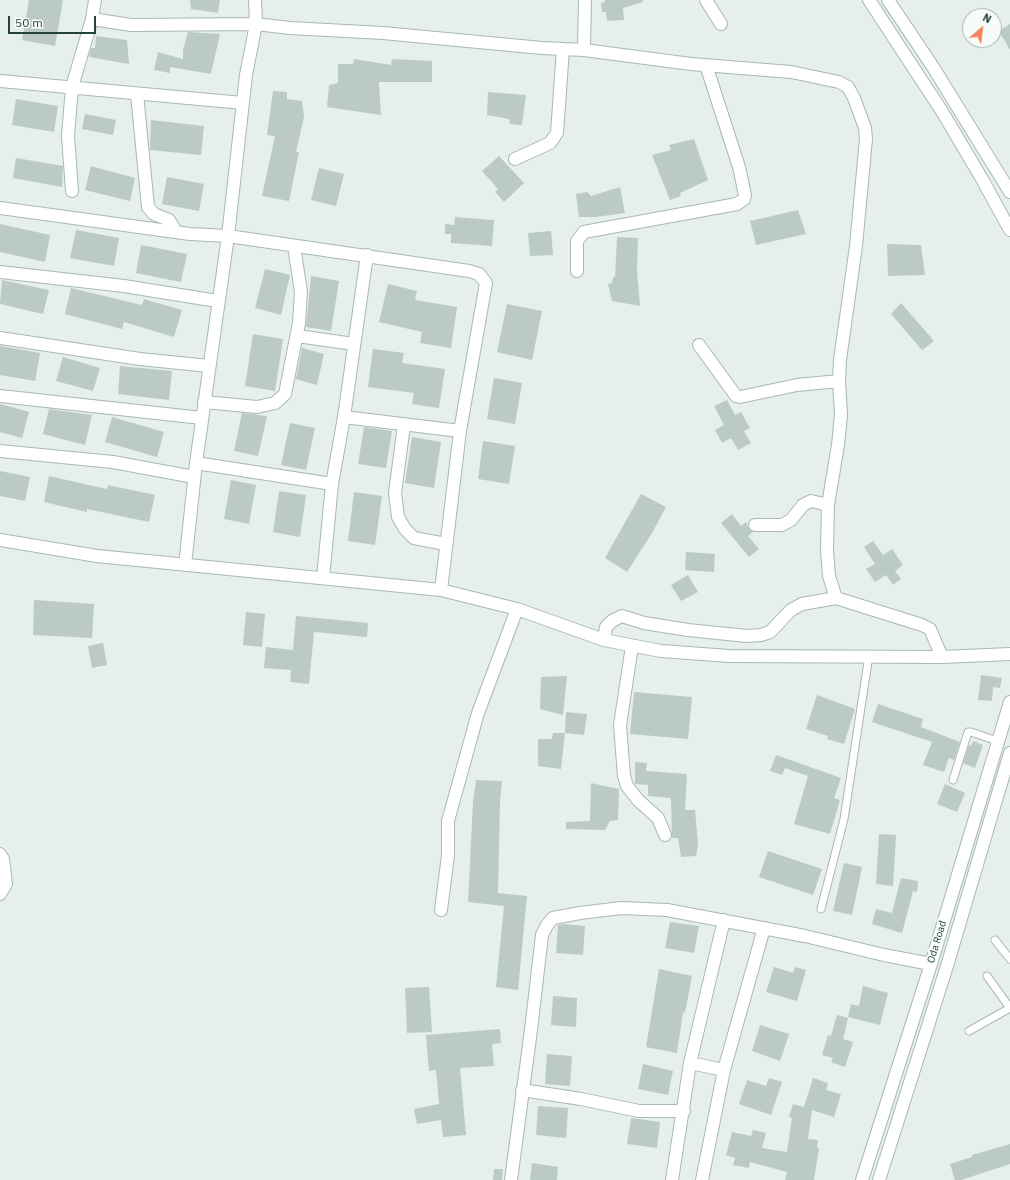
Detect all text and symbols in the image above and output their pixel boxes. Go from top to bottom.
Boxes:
scale bar [10,8,98,34]
north arrow [962,8,1002,48]
text: N [980,10,994,26]
text: 50 m [15,15,43,30]
street label: Oda Road [925,919,949,965]

